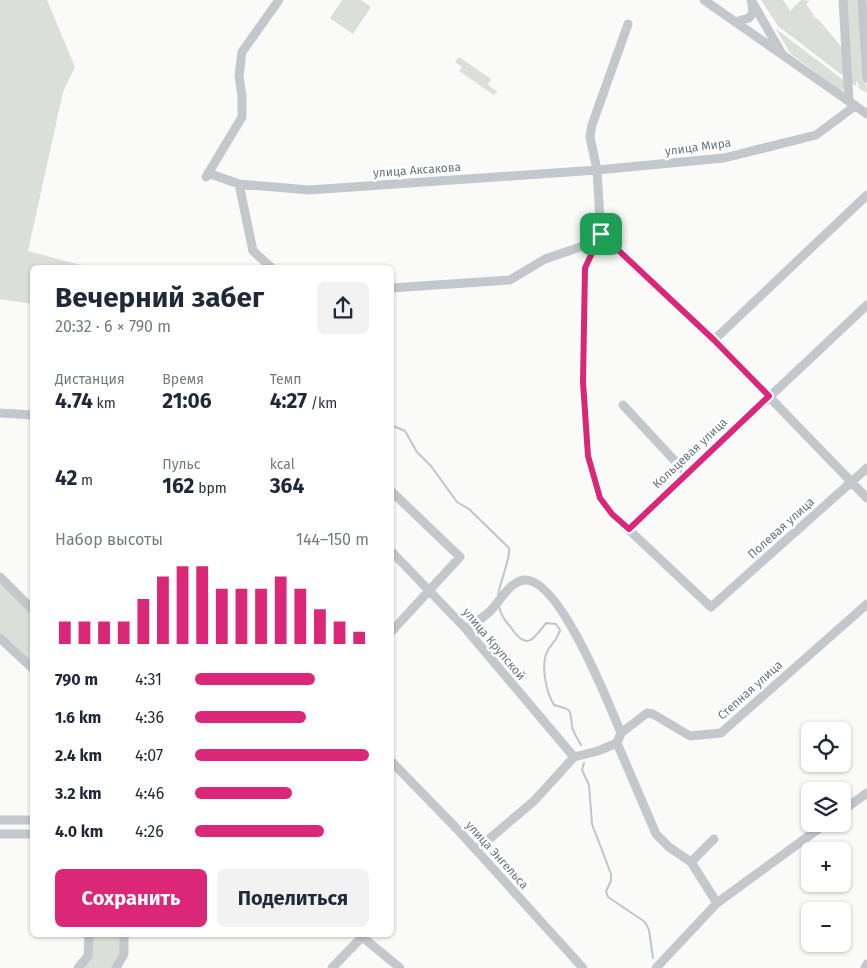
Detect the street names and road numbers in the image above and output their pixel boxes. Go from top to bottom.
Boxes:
street label: улица Мира [664,135,732,159]
street label: улица Аксакова [373,160,461,180]
street label: Кольцевая улица [650,415,730,491]
street label: Полевая улица [745,494,817,562]
street label: улица Крупской [460,605,528,683]
street label: Степная улица [715,657,785,723]
street label: улица Энгельса [463,818,531,892]

